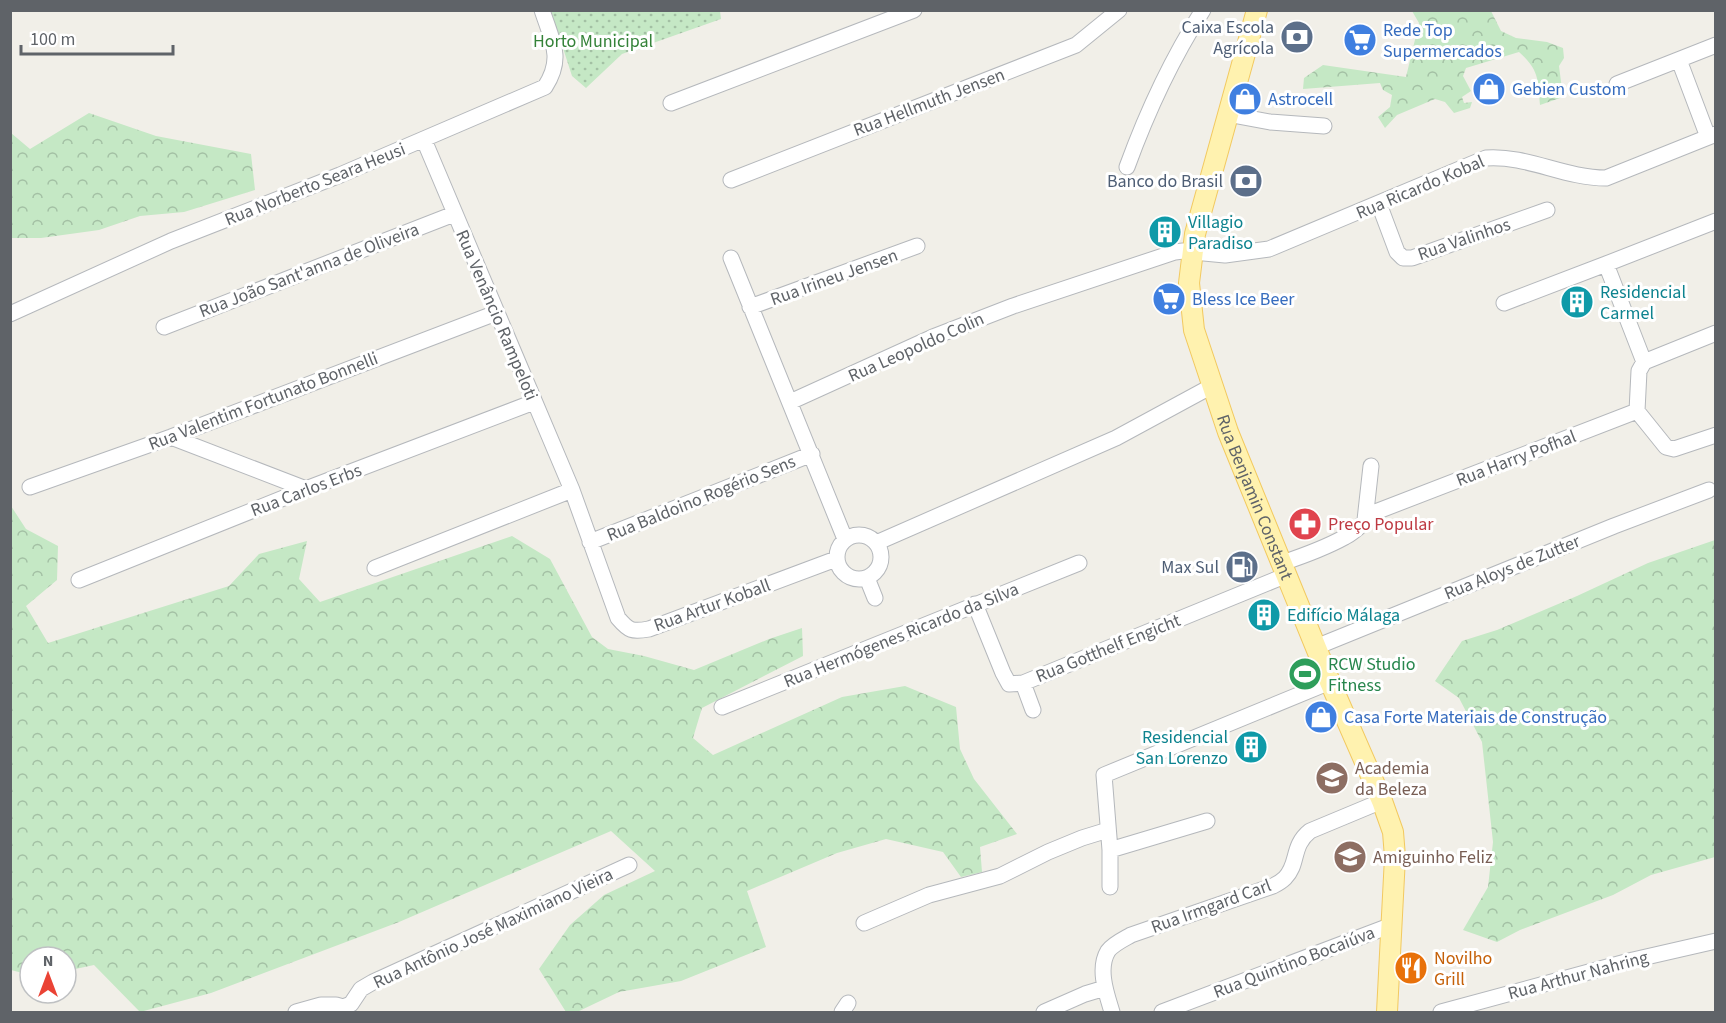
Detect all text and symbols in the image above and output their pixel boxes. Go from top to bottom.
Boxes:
place label: Caixa Escola Agrícola [1181,15,1274,61]
scale bar [21,18,172,56]
place label: Rede Top Supermercados [1383,18,1502,64]
bank icon: Caixa Escola Agrícola [1279,19,1315,55]
supermarket icon: Rede Top Supermercados [1342,22,1378,58]
text: 100 m [30,27,75,52]
park label: Horto Municipal [533,29,653,54]
street label: Rua Hellmuth Jensen [850,62,1009,143]
shop icon: Gebien Custom [1471,71,1507,107]
place label: Gebien Custom [1512,77,1626,102]
shop icon: Astrocell [1227,81,1263,117]
place label: Astrocell [1268,87,1333,112]
street label: Rua Norberto Seara Heusi [221,137,409,232]
street label: Rua Ricardo Kobal [1352,149,1488,226]
bank icon: Banco do Brasil [1228,163,1264,199]
place label: Banco do Brasil [1107,169,1223,194]
place label: Villagio Paradiso [1188,210,1253,256]
street label: Rua Valinhos [1414,212,1514,267]
building icon: Villagio Paradiso [1147,214,1183,250]
street label: Rua João Sant'anna de Oliveira [196,217,423,324]
street label: Rua Venâncio Rampeloti [449,226,544,404]
street label: Rua Irineu Jensen [767,243,901,312]
place label: Residencial Carmel [1600,280,1686,326]
supermarket icon: Bless Ice Beer [1151,281,1187,317]
building icon: Residencial Carmel [1559,284,1595,320]
place label: Bless Ice Beer [1192,287,1295,312]
street label: Rua Leopoldo Colin [844,306,988,389]
street label: Rua Valentim Fortunato Bonnelli [145,346,382,457]
street label: Rua Benjamin Constant [1210,411,1299,584]
street label: Rua Harry Pofhal [1453,424,1580,493]
street label: Rua Baldoino Rogério Sens [603,449,799,548]
street label: Rua Carlos Erbs [247,458,365,523]
pharmacy icon: Preço Popular [1287,506,1323,542]
place label: Preço Popular [1328,512,1434,537]
street label: Rua Aloys de Zutter [1440,529,1585,606]
fuel station icon: Max Sul [1224,549,1260,585]
place label: Max Sul [1161,555,1219,580]
street label: Rua Artur Koball [650,573,774,638]
street label: Rua Hermógenes Ricardo da Silva [780,577,1022,694]
building icon: Edifício Málaga [1246,597,1282,633]
place label: Edifício Málaga [1287,603,1400,628]
street label: Rua Gotthelf Engicht [1032,608,1184,689]
place label: RCW Studio Fitness [1328,652,1415,698]
sports icon: RCW Studio Fitness [1287,656,1323,692]
shop icon: Casa Forte Materiais de Construção [1303,699,1339,735]
place label: Casa Forte Materiais de Construção [1344,705,1607,730]
place label: Residencial San Lorenzo [1136,725,1228,771]
building icon: Residencial San Lorenzo [1233,729,1269,765]
place label: Academia da Beleza [1355,756,1429,802]
school or university icon: Academia da Beleza [1314,760,1350,796]
school or university icon: Amiguinho Feliz [1332,839,1368,875]
place label: Amiguinho Feliz [1373,845,1493,870]
street label: Rua Antônio José Maximiano Vieira [369,862,617,995]
street label: Rua Irmgard Carl [1148,873,1275,940]
street label: Rua Quintino Bocaiúva [1210,920,1379,1005]
north arrow [18,945,78,1005]
street label: Rua Arthur Nahring [1505,945,1651,1006]
place label: Novilho Grill [1434,946,1492,992]
text: N [43,950,53,972]
restaurant icon: Novilho Grill [1393,950,1429,986]

